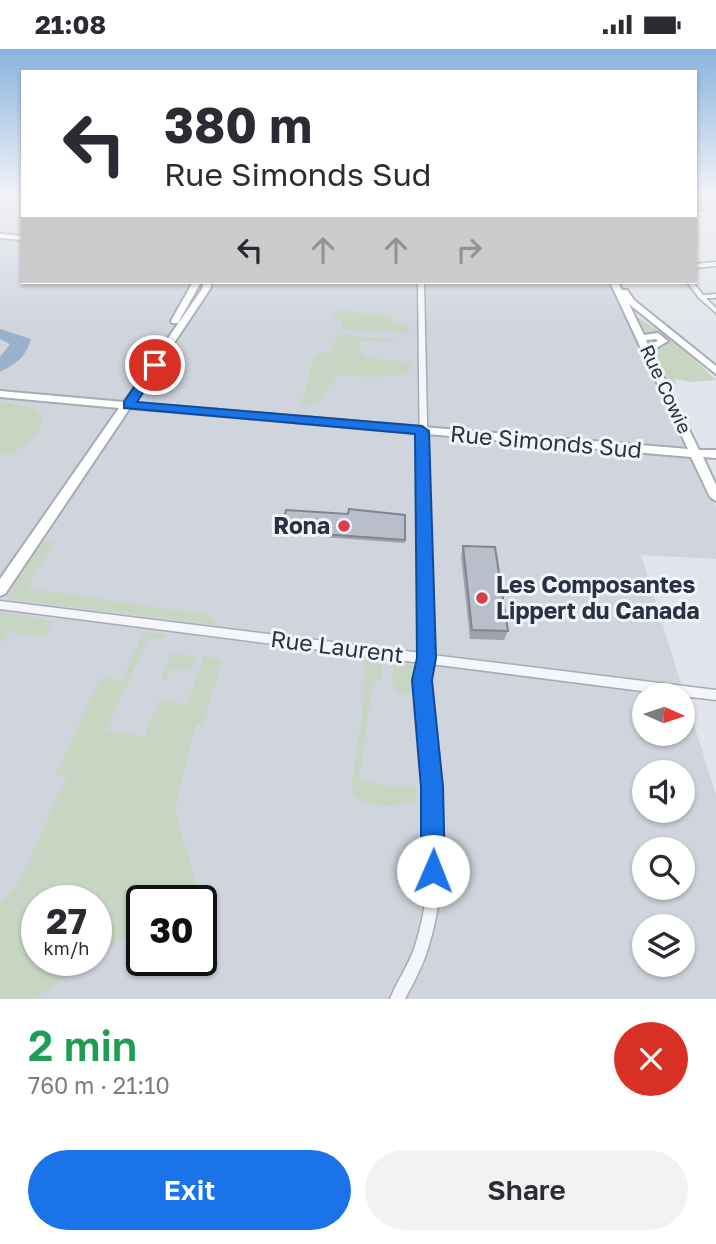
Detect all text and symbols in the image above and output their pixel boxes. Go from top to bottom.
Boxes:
text: 21:08 [35,9,106,40]
text: 380 m [164,95,312,154]
icon: left [49,98,140,189]
text: Rue Simonds Sud [164,155,431,193]
icon: left [231,231,269,269]
icon: ahead [304,231,342,269]
icon: ahead [377,231,415,269]
icon: right [450,231,488,269]
pin [125,335,185,395]
street label: Rue Cowie [636,341,697,437]
icon: arrive [136,346,174,384]
street label: Rue Simonds Sud [449,419,643,463]
place label: Rona [273,511,330,539]
marker: Rona [336,518,352,534]
place label: Les Composantes Lippert du Canada [496,570,700,624]
marker: Les Composantes Lippert du Canada [474,590,490,606]
street label: Rue Laurent [269,624,405,668]
north arrow [632,683,695,745]
map controls [632,683,695,977]
button: sound [632,760,695,823]
position arrow [396,834,470,908]
button: search [632,837,695,900]
speed limit sign: 30 [126,885,217,976]
text: 27 [46,900,87,942]
button: layers [632,914,695,977]
text: km/h [44,937,89,959]
text: 2 min [28,1020,137,1070]
button: close [614,1022,688,1096]
text: 760 m · 21:10 [28,1071,170,1099]
button: Exit [28,1150,351,1230]
button: Share [365,1150,688,1230]

